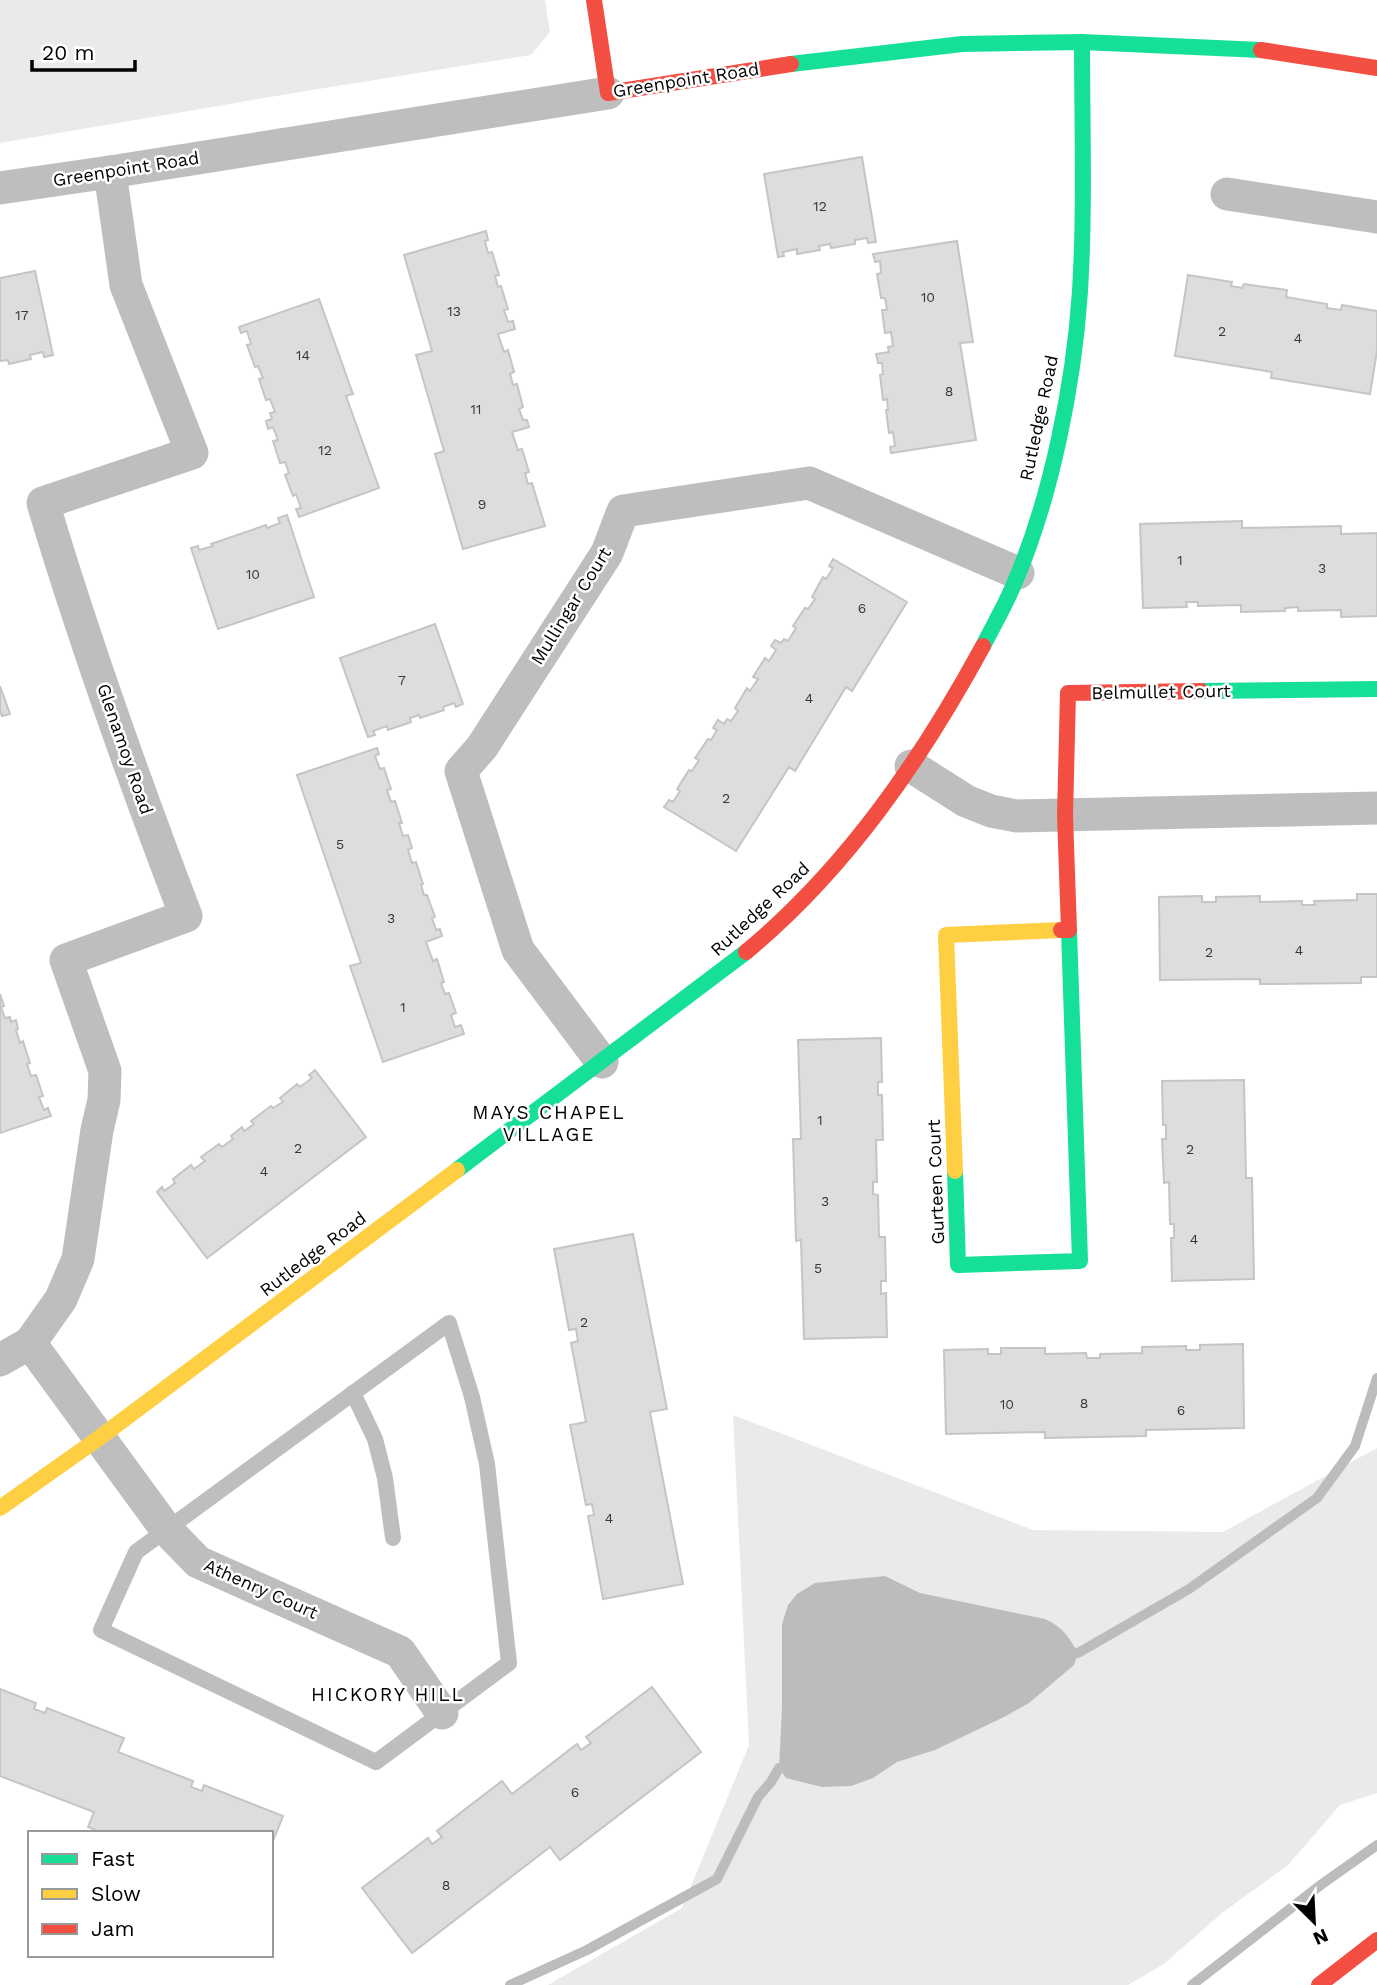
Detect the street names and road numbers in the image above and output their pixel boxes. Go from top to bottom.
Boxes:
street label: Greenpoint Road [611,58,760,101]
street label: Greenpoint Road [51,147,200,190]
street label: Rutledge Road [1015,353,1062,483]
street label: Mullingar Court [526,543,615,668]
street label: Belmullet Court [1091,680,1231,703]
street label: Glenamoy Road [93,681,158,817]
street label: Rutledge Road [706,857,813,960]
street label: Gurteen Court [923,1119,948,1245]
street label: Rutledge Road [255,1207,370,1300]
street label: Athenry Court [201,1554,322,1623]

